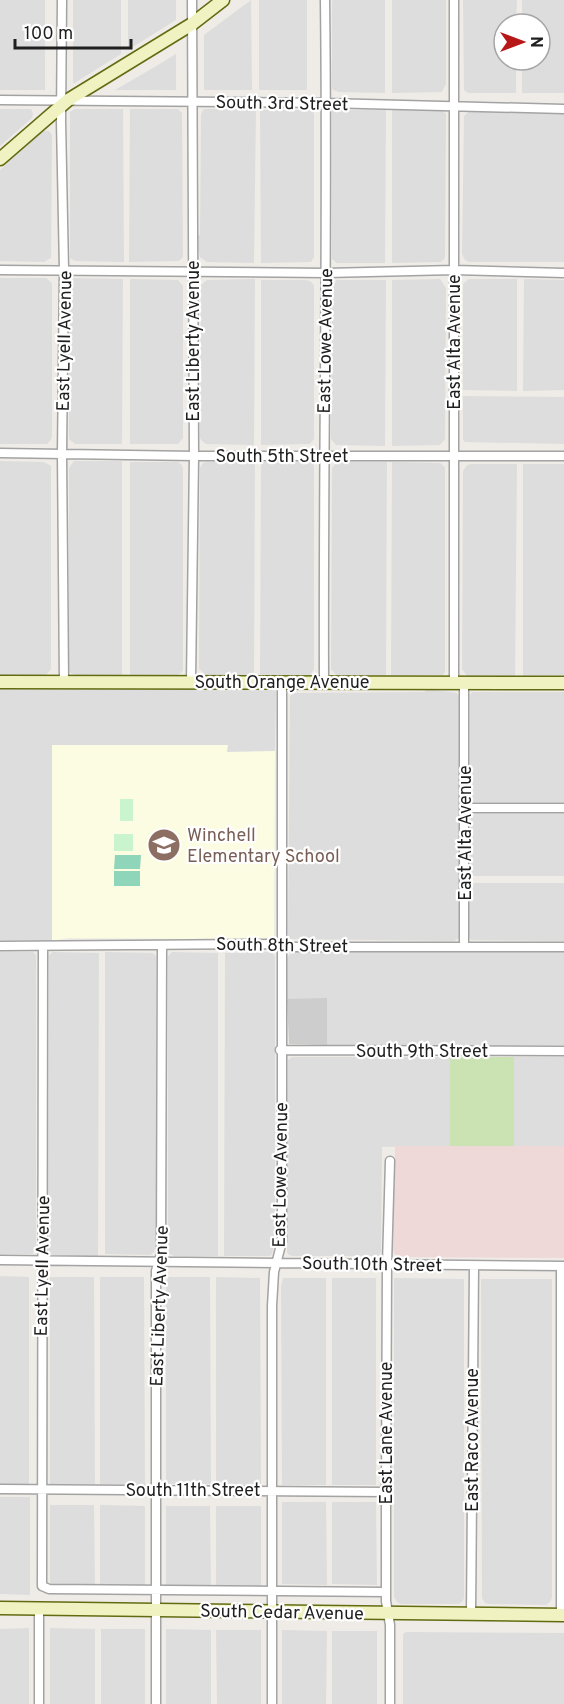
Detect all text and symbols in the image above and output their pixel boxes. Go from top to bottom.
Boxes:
scale bar [15,12,130,50]
north arrow [492,12,552,72]
text: 100 m [24,23,73,46]
text: N [525,36,545,48]
street label: South 3rd Street [215,92,349,117]
street label: East Liberty Avenue [183,260,206,422]
street label: East Lowe Avenue [314,268,339,414]
street label: East Lyell Avenue [53,270,78,412]
street label: East Alta Avenue [444,274,467,410]
street label: South 5th Street [216,446,349,469]
street label: South Orange Avenue [195,672,369,695]
street label: East Alta Avenue [455,765,478,901]
place label: Winchell Elementary School [187,825,340,869]
school or university icon: Winchell Elementary School [146,827,182,863]
street label: South 8th Street [216,934,348,959]
street label: South 9th Street [356,1041,488,1064]
street label: East Lowe Avenue [269,1102,294,1248]
street label: East Lyell Avenue [31,1195,56,1337]
street label: East Liberty Avenue [146,1225,175,1387]
street label: South 10th Street [302,1253,442,1278]
street label: East Lane Avenue [376,1362,399,1505]
street label: East Raco Avenue [462,1368,485,1512]
street label: South 11th Street [125,1480,261,1503]
street label: South Cedar Avenue [200,1601,364,1626]

